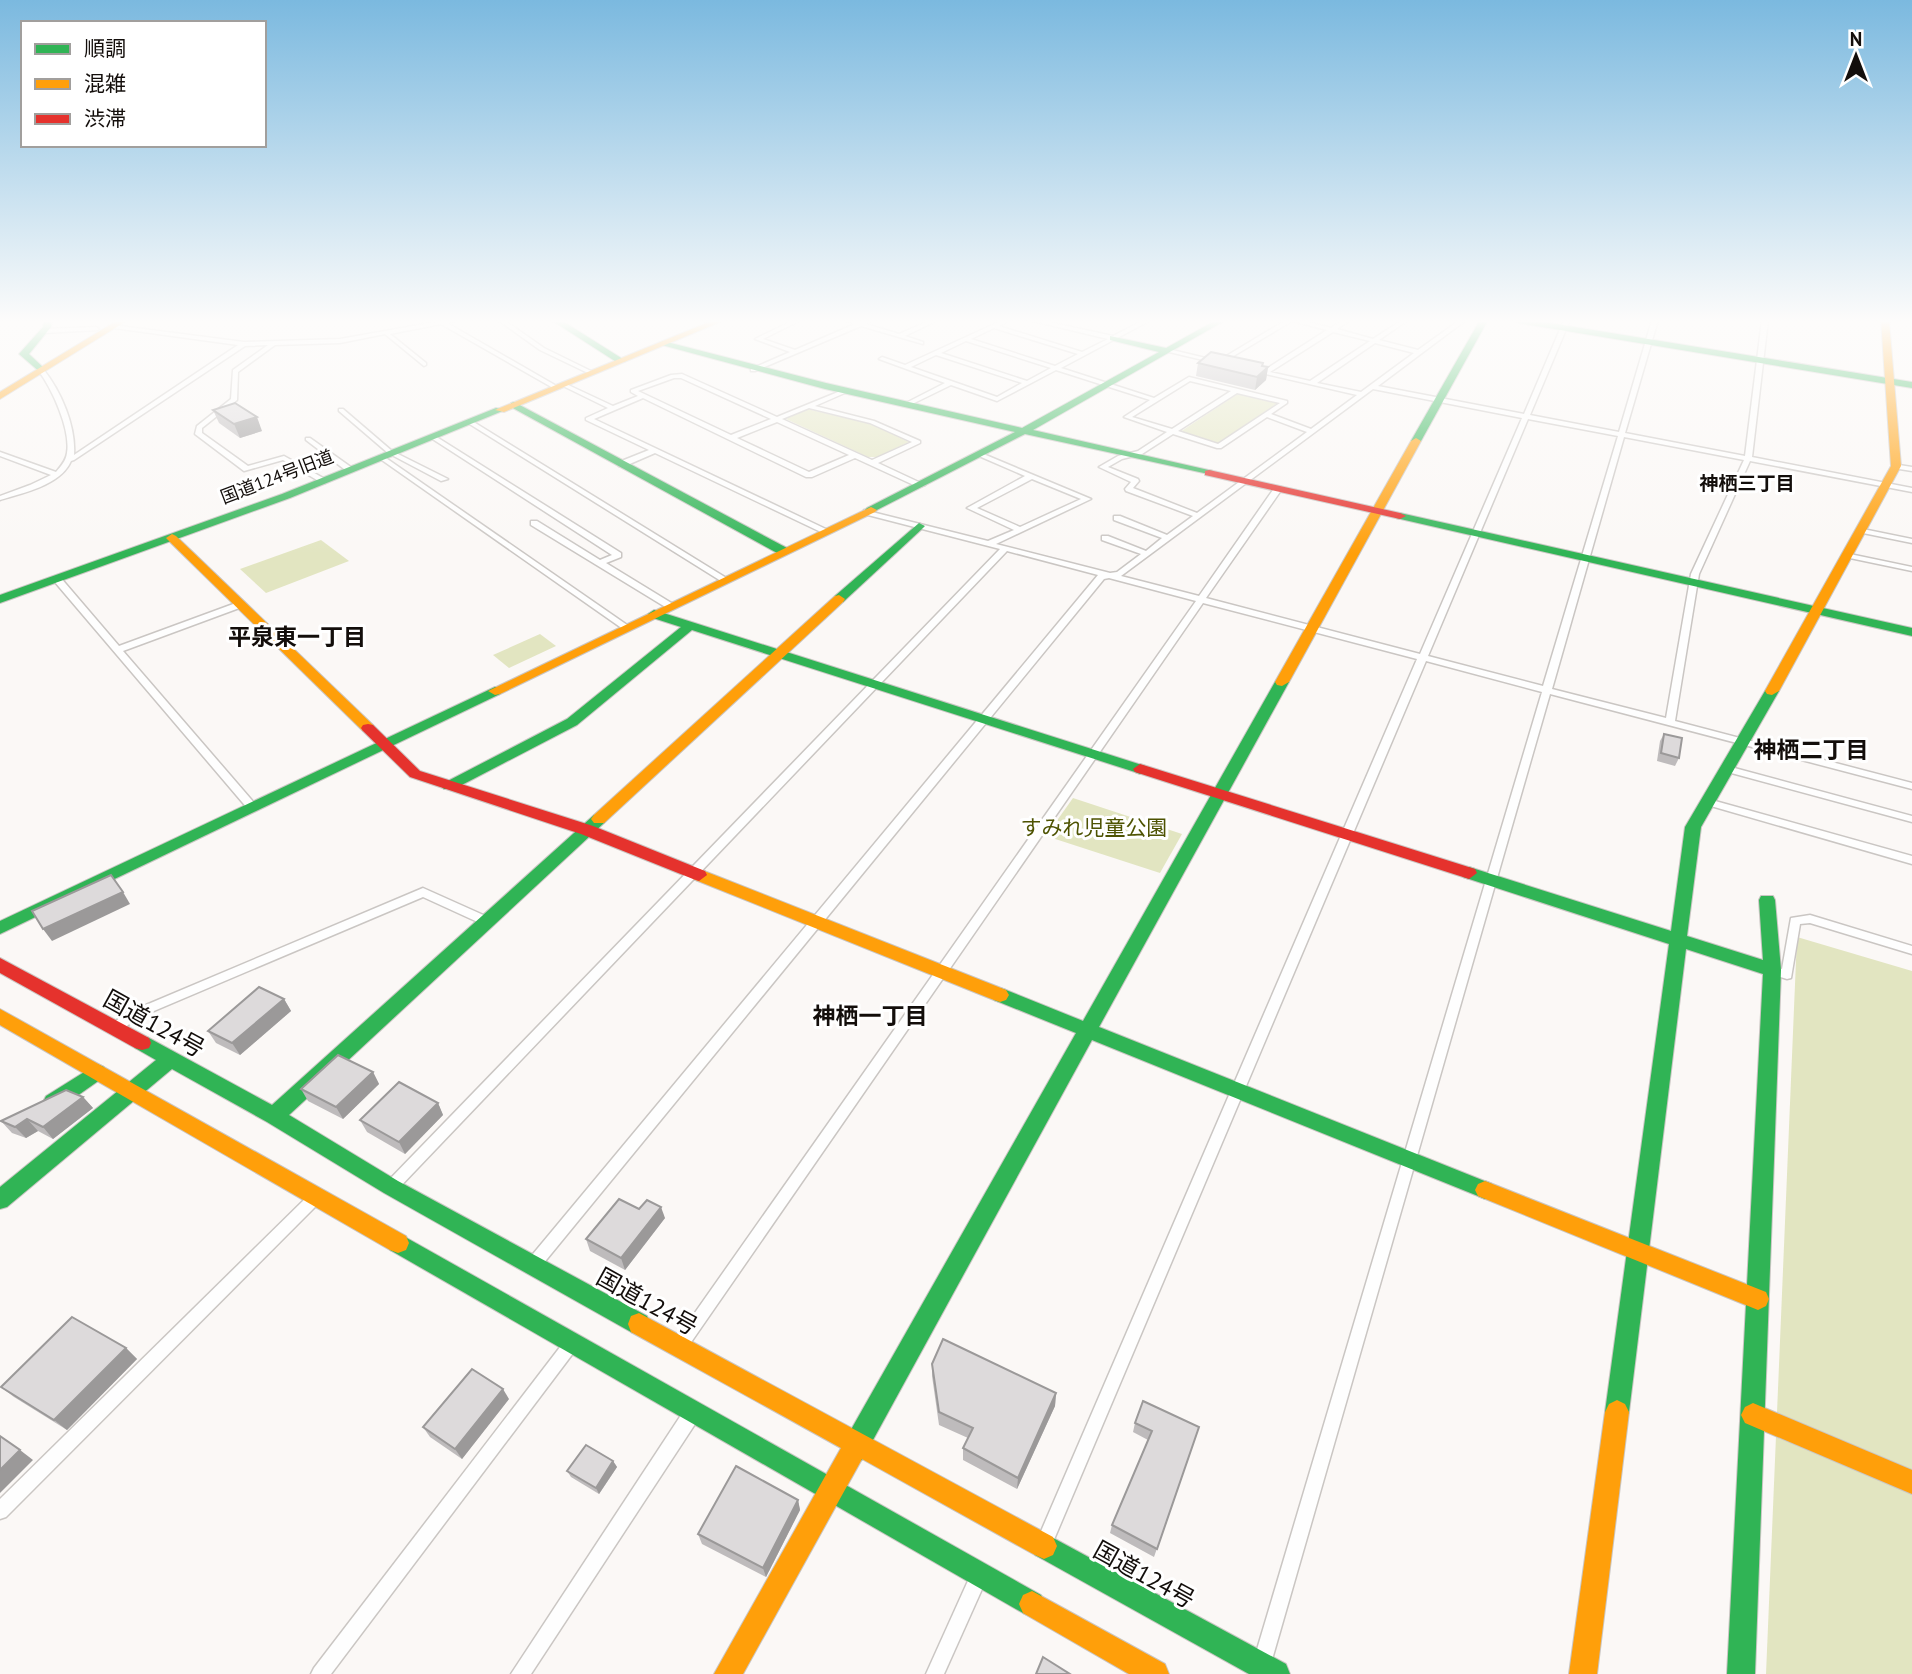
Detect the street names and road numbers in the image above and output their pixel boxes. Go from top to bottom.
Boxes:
street label: 国道124号旧道 [217,444,337,509]
street label: 国道124号 [98,983,210,1064]
street label: 国道124号 [591,1261,703,1342]
street label: 国道124号 [1088,1534,1200,1615]

